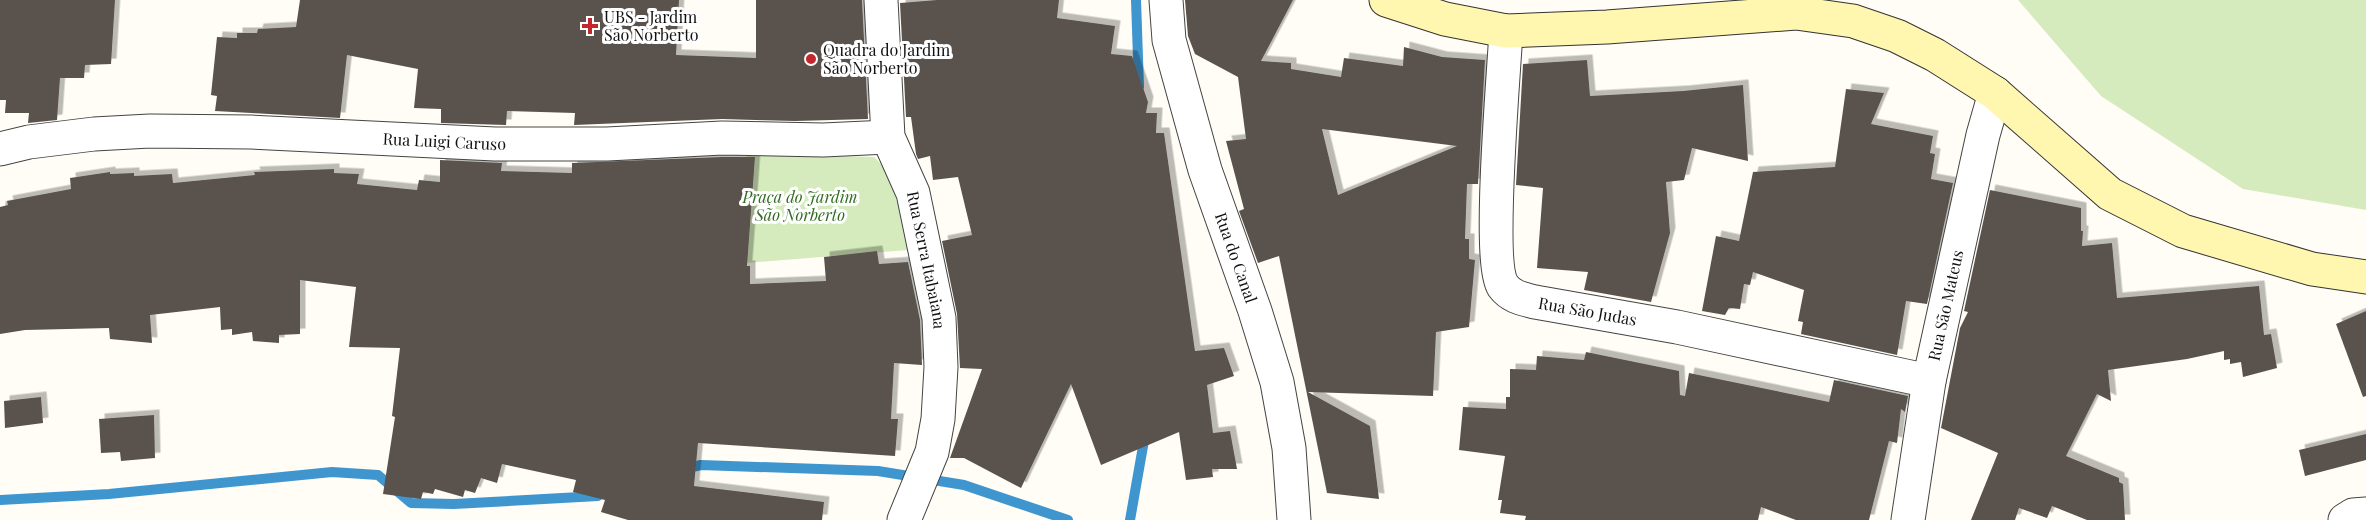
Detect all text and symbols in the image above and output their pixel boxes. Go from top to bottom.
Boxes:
place label: UBS - Jardim São Norberto [604,6,699,45]
marker: UBS - Jardim São Norberto [581,17,599,35]
place label: Quadra do Jardim São Norberto [823,39,950,78]
marker: Quadra do Jardim São Norberto [804,52,818,66]
street label: Rua Luigi Caruso [382,127,506,154]
park label: Praça do Jardim São Norberto [742,186,857,225]
street label: Rua Serra Itabaiana [903,189,950,329]
street label: Rua do Canal [1211,209,1262,306]
street label: Rua São Mateus [1923,248,1967,363]
street label: Rua São Judas [1537,292,1638,330]

